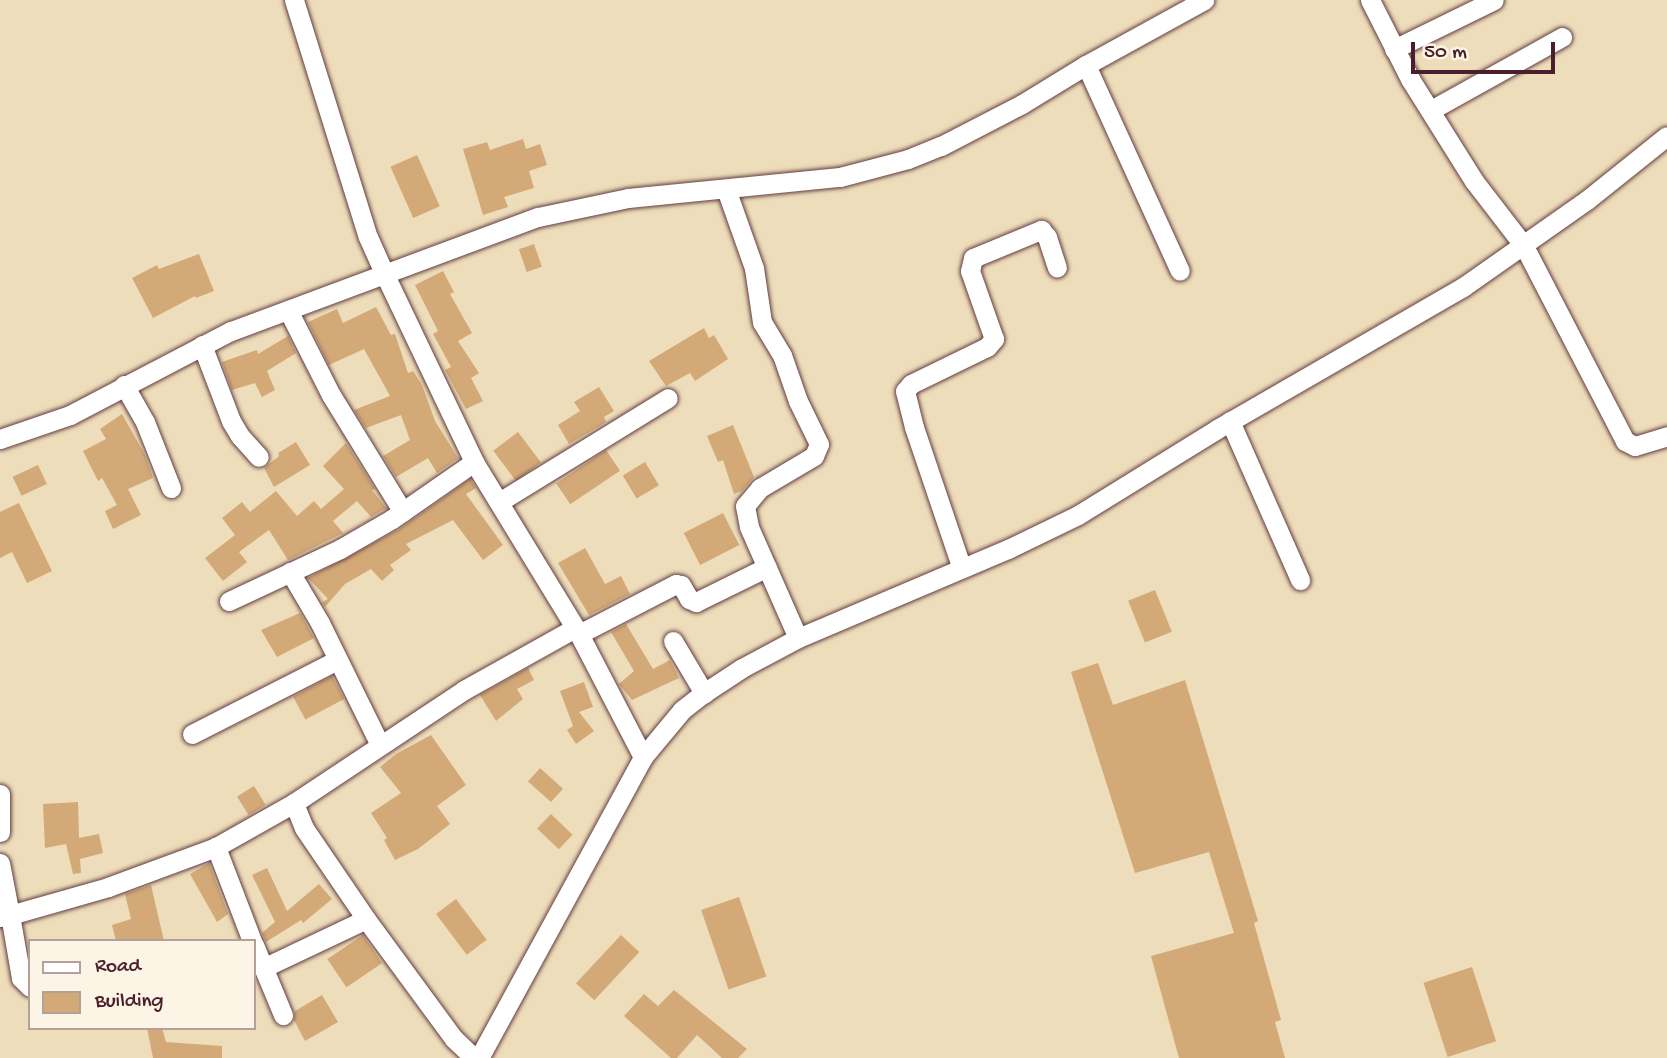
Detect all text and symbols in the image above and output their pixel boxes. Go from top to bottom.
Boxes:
scale bar [1415,28,1558,72]
text: 50 m [1424,41,1467,66]
legend [28,939,256,1030]
text: Road [95,955,141,980]
text: Building [95,990,164,1015]

